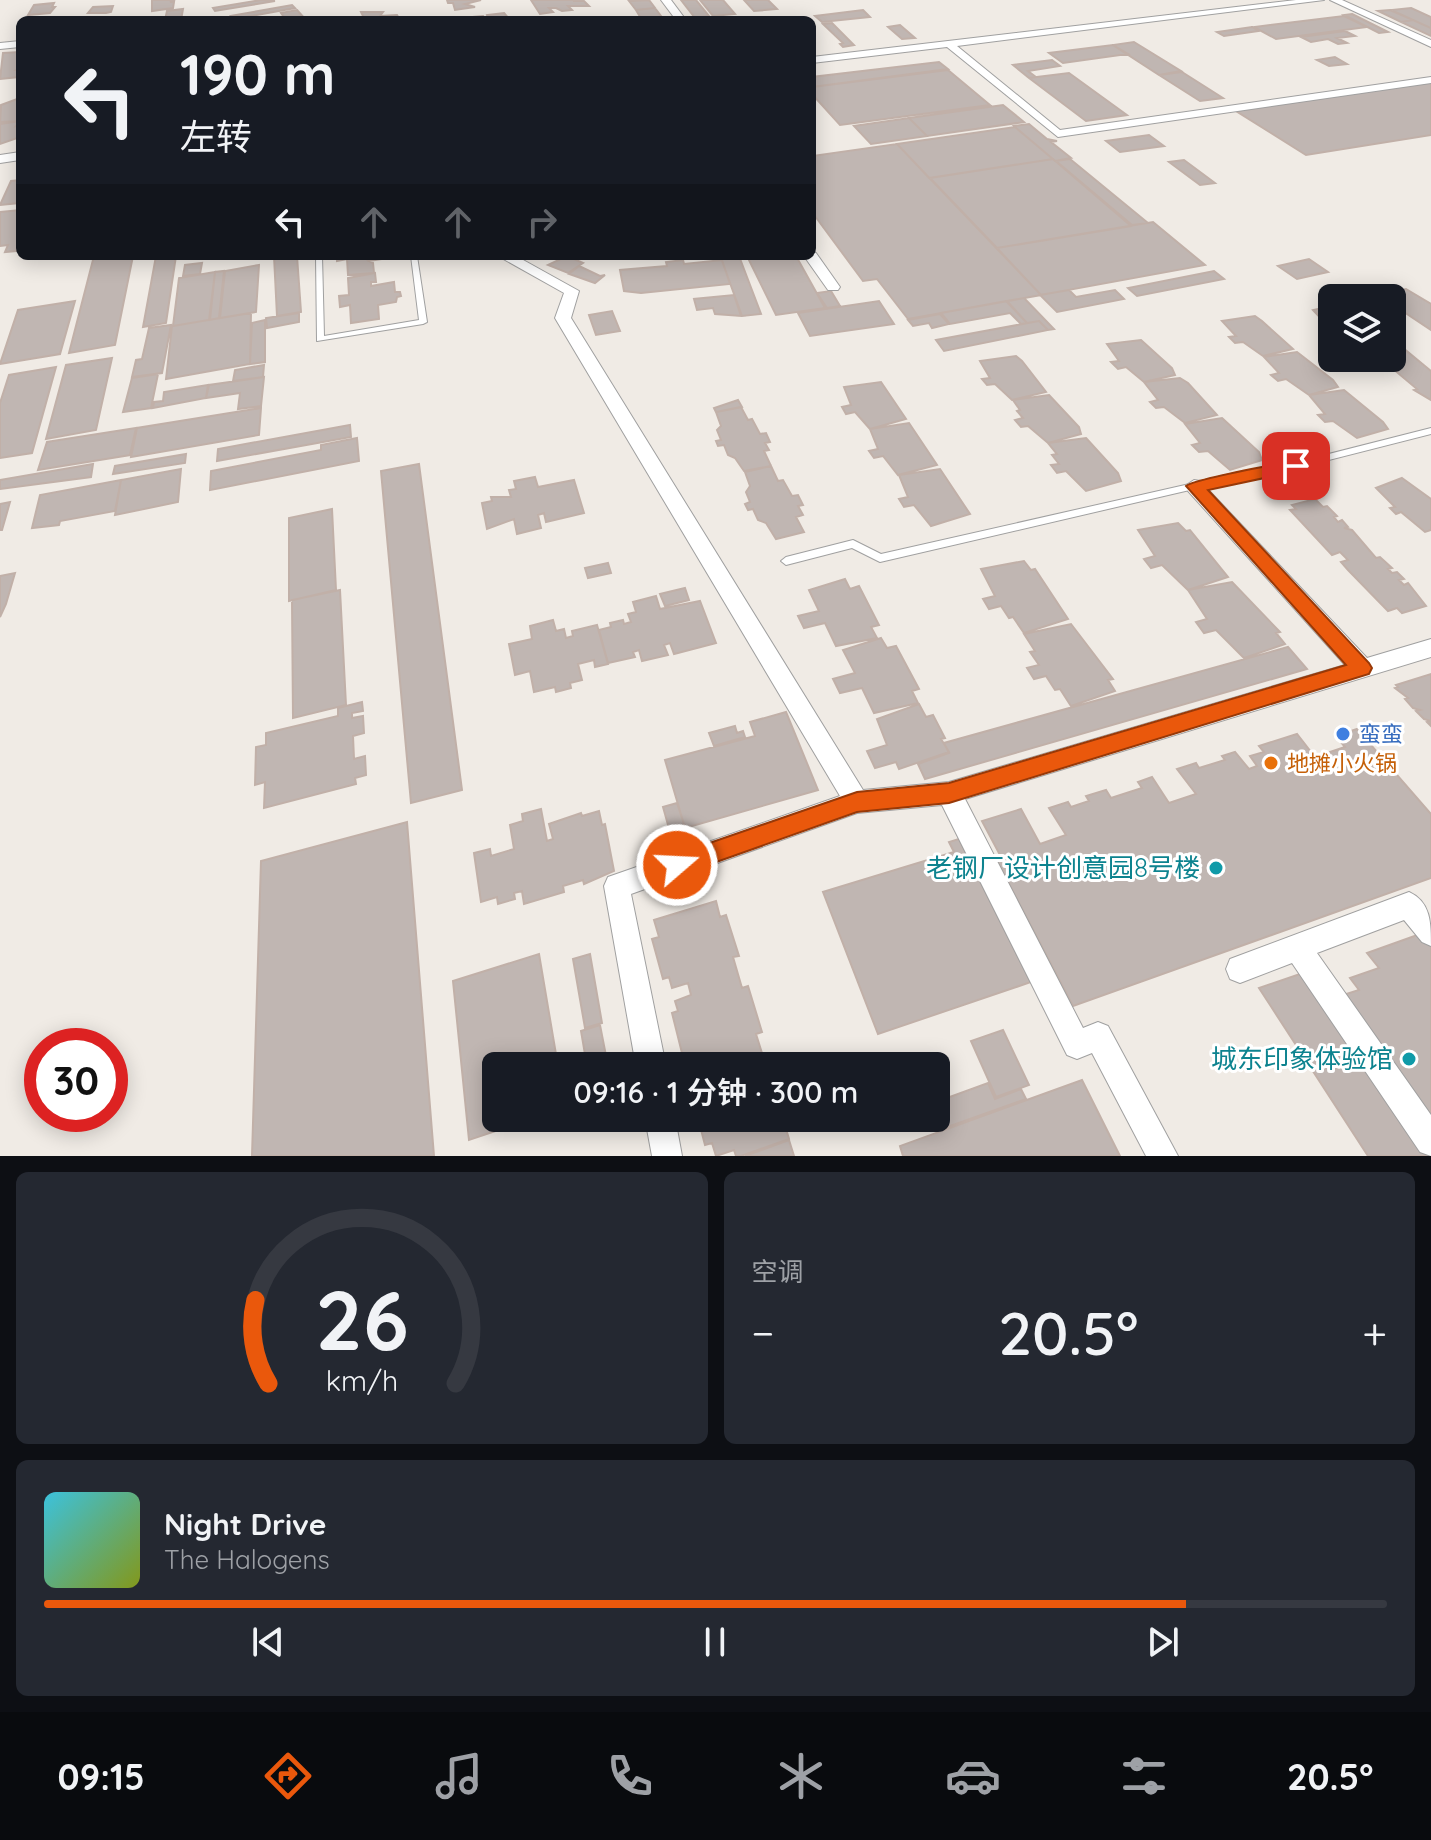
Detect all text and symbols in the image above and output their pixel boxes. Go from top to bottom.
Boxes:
text: 190 m [180,39,335,109]
icon: left [48,48,152,152]
text: 左转 [180,114,252,159]
icon: left [268,200,312,244]
icon: ahead [352,200,396,244]
icon: ahead [436,200,480,244]
icon: right [520,200,564,244]
map controls [1318,284,1406,372]
button: layers [1318,284,1406,372]
pin [1262,432,1330,500]
icon: arrive [1274,444,1318,488]
place label: 蛮蛮 [1359,720,1403,748]
marker: 蛮蛮 [1334,725,1352,743]
place label: 地摊小火锅 [1287,749,1397,777]
marker: 地摊小火锅 [1262,754,1280,772]
position arrow [635,823,719,907]
place label: 老钢厂设计创意园8号楼 [926,851,1200,884]
marker: 老钢厂设计创意园8号楼 [1207,859,1225,877]
speed limit sign: 30 [24,1028,128,1132]
place label: 城东印象体验馆 [1211,1042,1393,1075]
marker: 城东印象体验馆 [1400,1050,1418,1068]
text: 09:16 · 1 分钟 · 300 m [574,1073,858,1111]
text: 空调 [752,1255,804,1288]
text: 26 [315,1267,408,1371]
text: 20.5° [998,1295,1138,1370]
text: − [752,1305,774,1360]
text: + [1362,1305,1387,1360]
text: km/h [325,1362,398,1398]
text: Night Drive [164,1505,326,1543]
text: The Halogens [164,1543,330,1576]
icon: previous [246,1620,290,1664]
icon: pause [693,1620,737,1664]
icon: next [1141,1620,1185,1664]
icon: directions [260,1748,316,1804]
icon: music [431,1748,487,1804]
icon: phone [602,1748,658,1804]
icon: climate [773,1748,829,1804]
icon: car [945,1748,1001,1804]
icon: filters [1116,1748,1172,1804]
text: 09:15 [58,1754,145,1799]
text: 20.5° [1287,1754,1373,1799]

